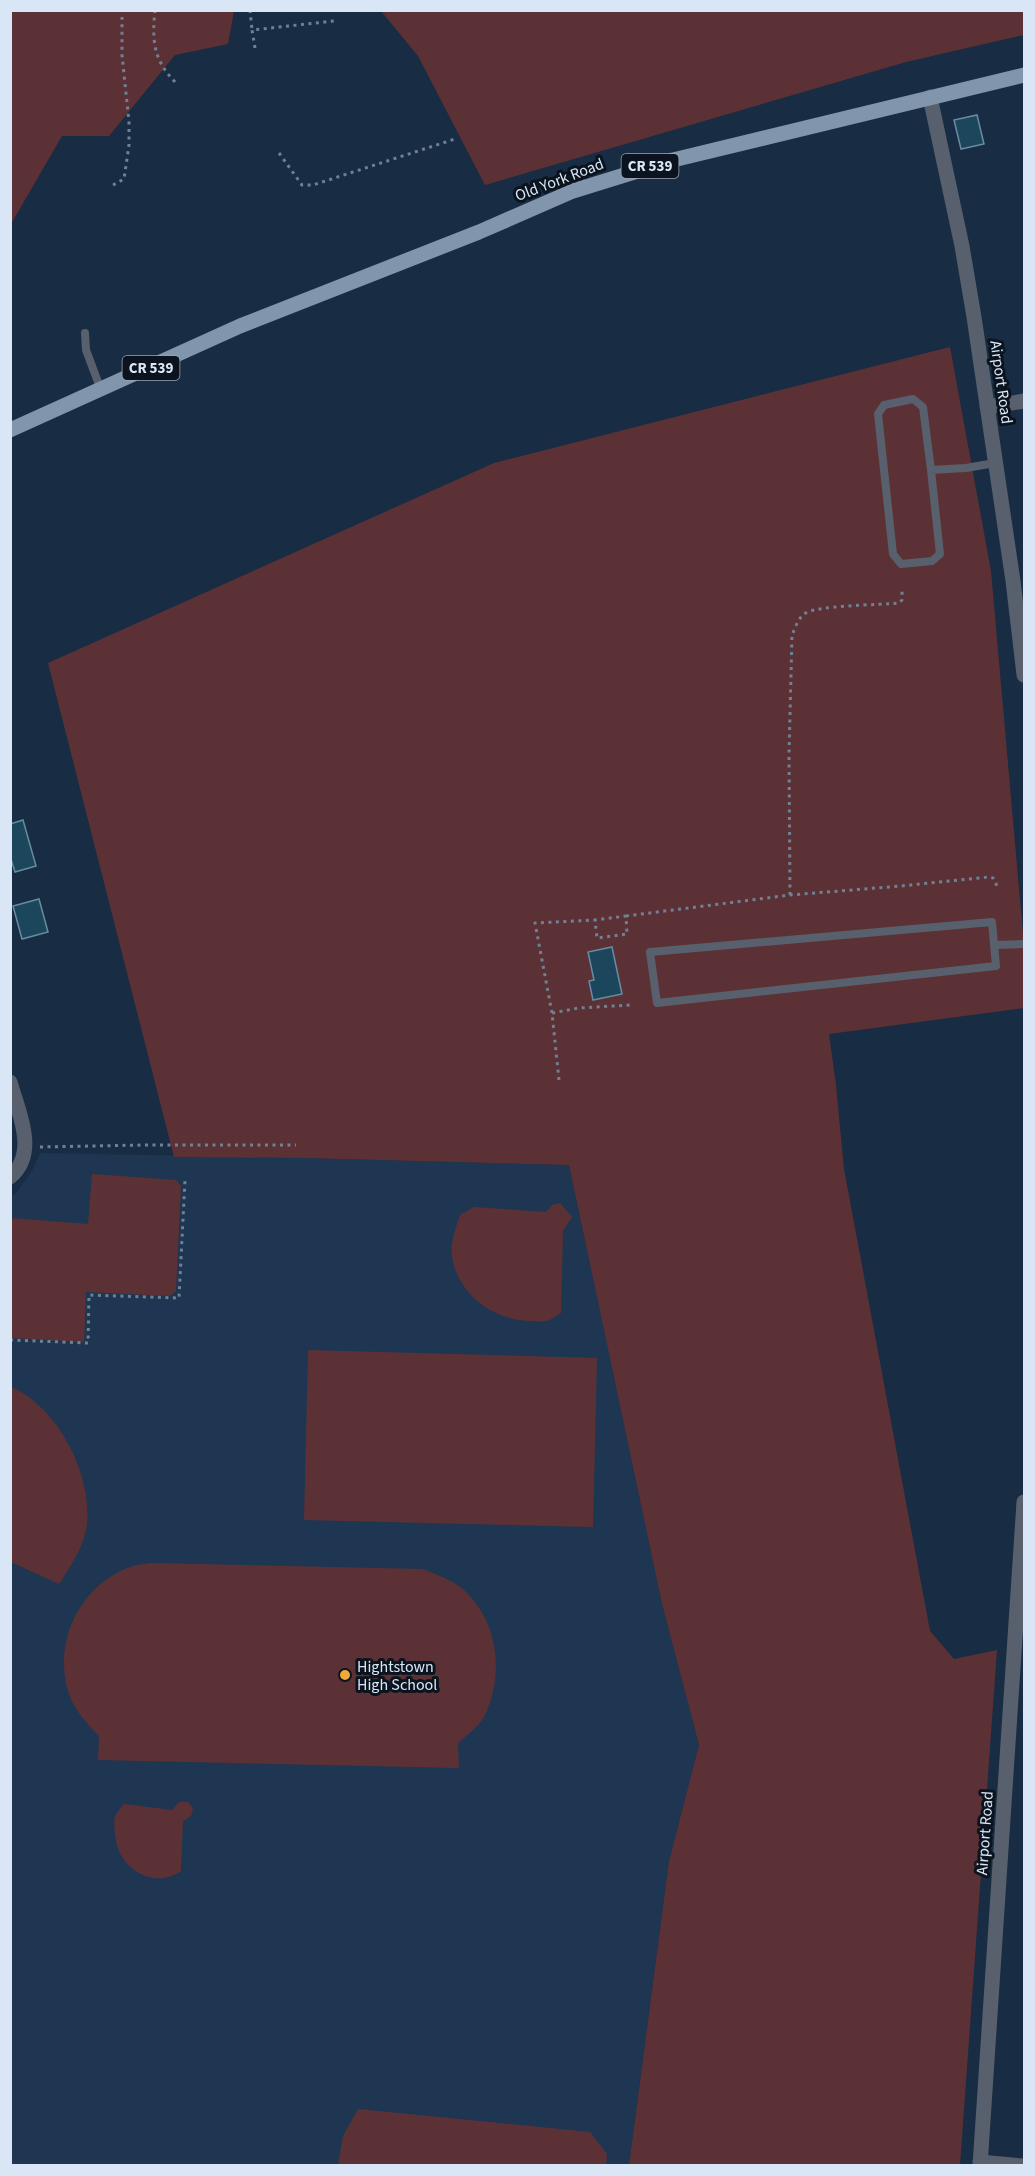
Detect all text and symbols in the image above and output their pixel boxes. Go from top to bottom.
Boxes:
street label: Old York Road [512,153,607,207]
road number: CR 539 [622,154,678,178]
street label: Airport Road [984,339,1018,425]
road number: CR 539 [122,356,180,380]
place label: Hightstown High School [357,1656,437,1696]
marker: Hightstown High School [338,1668,352,1682]
street label: Airport Road [971,1790,999,1876]

